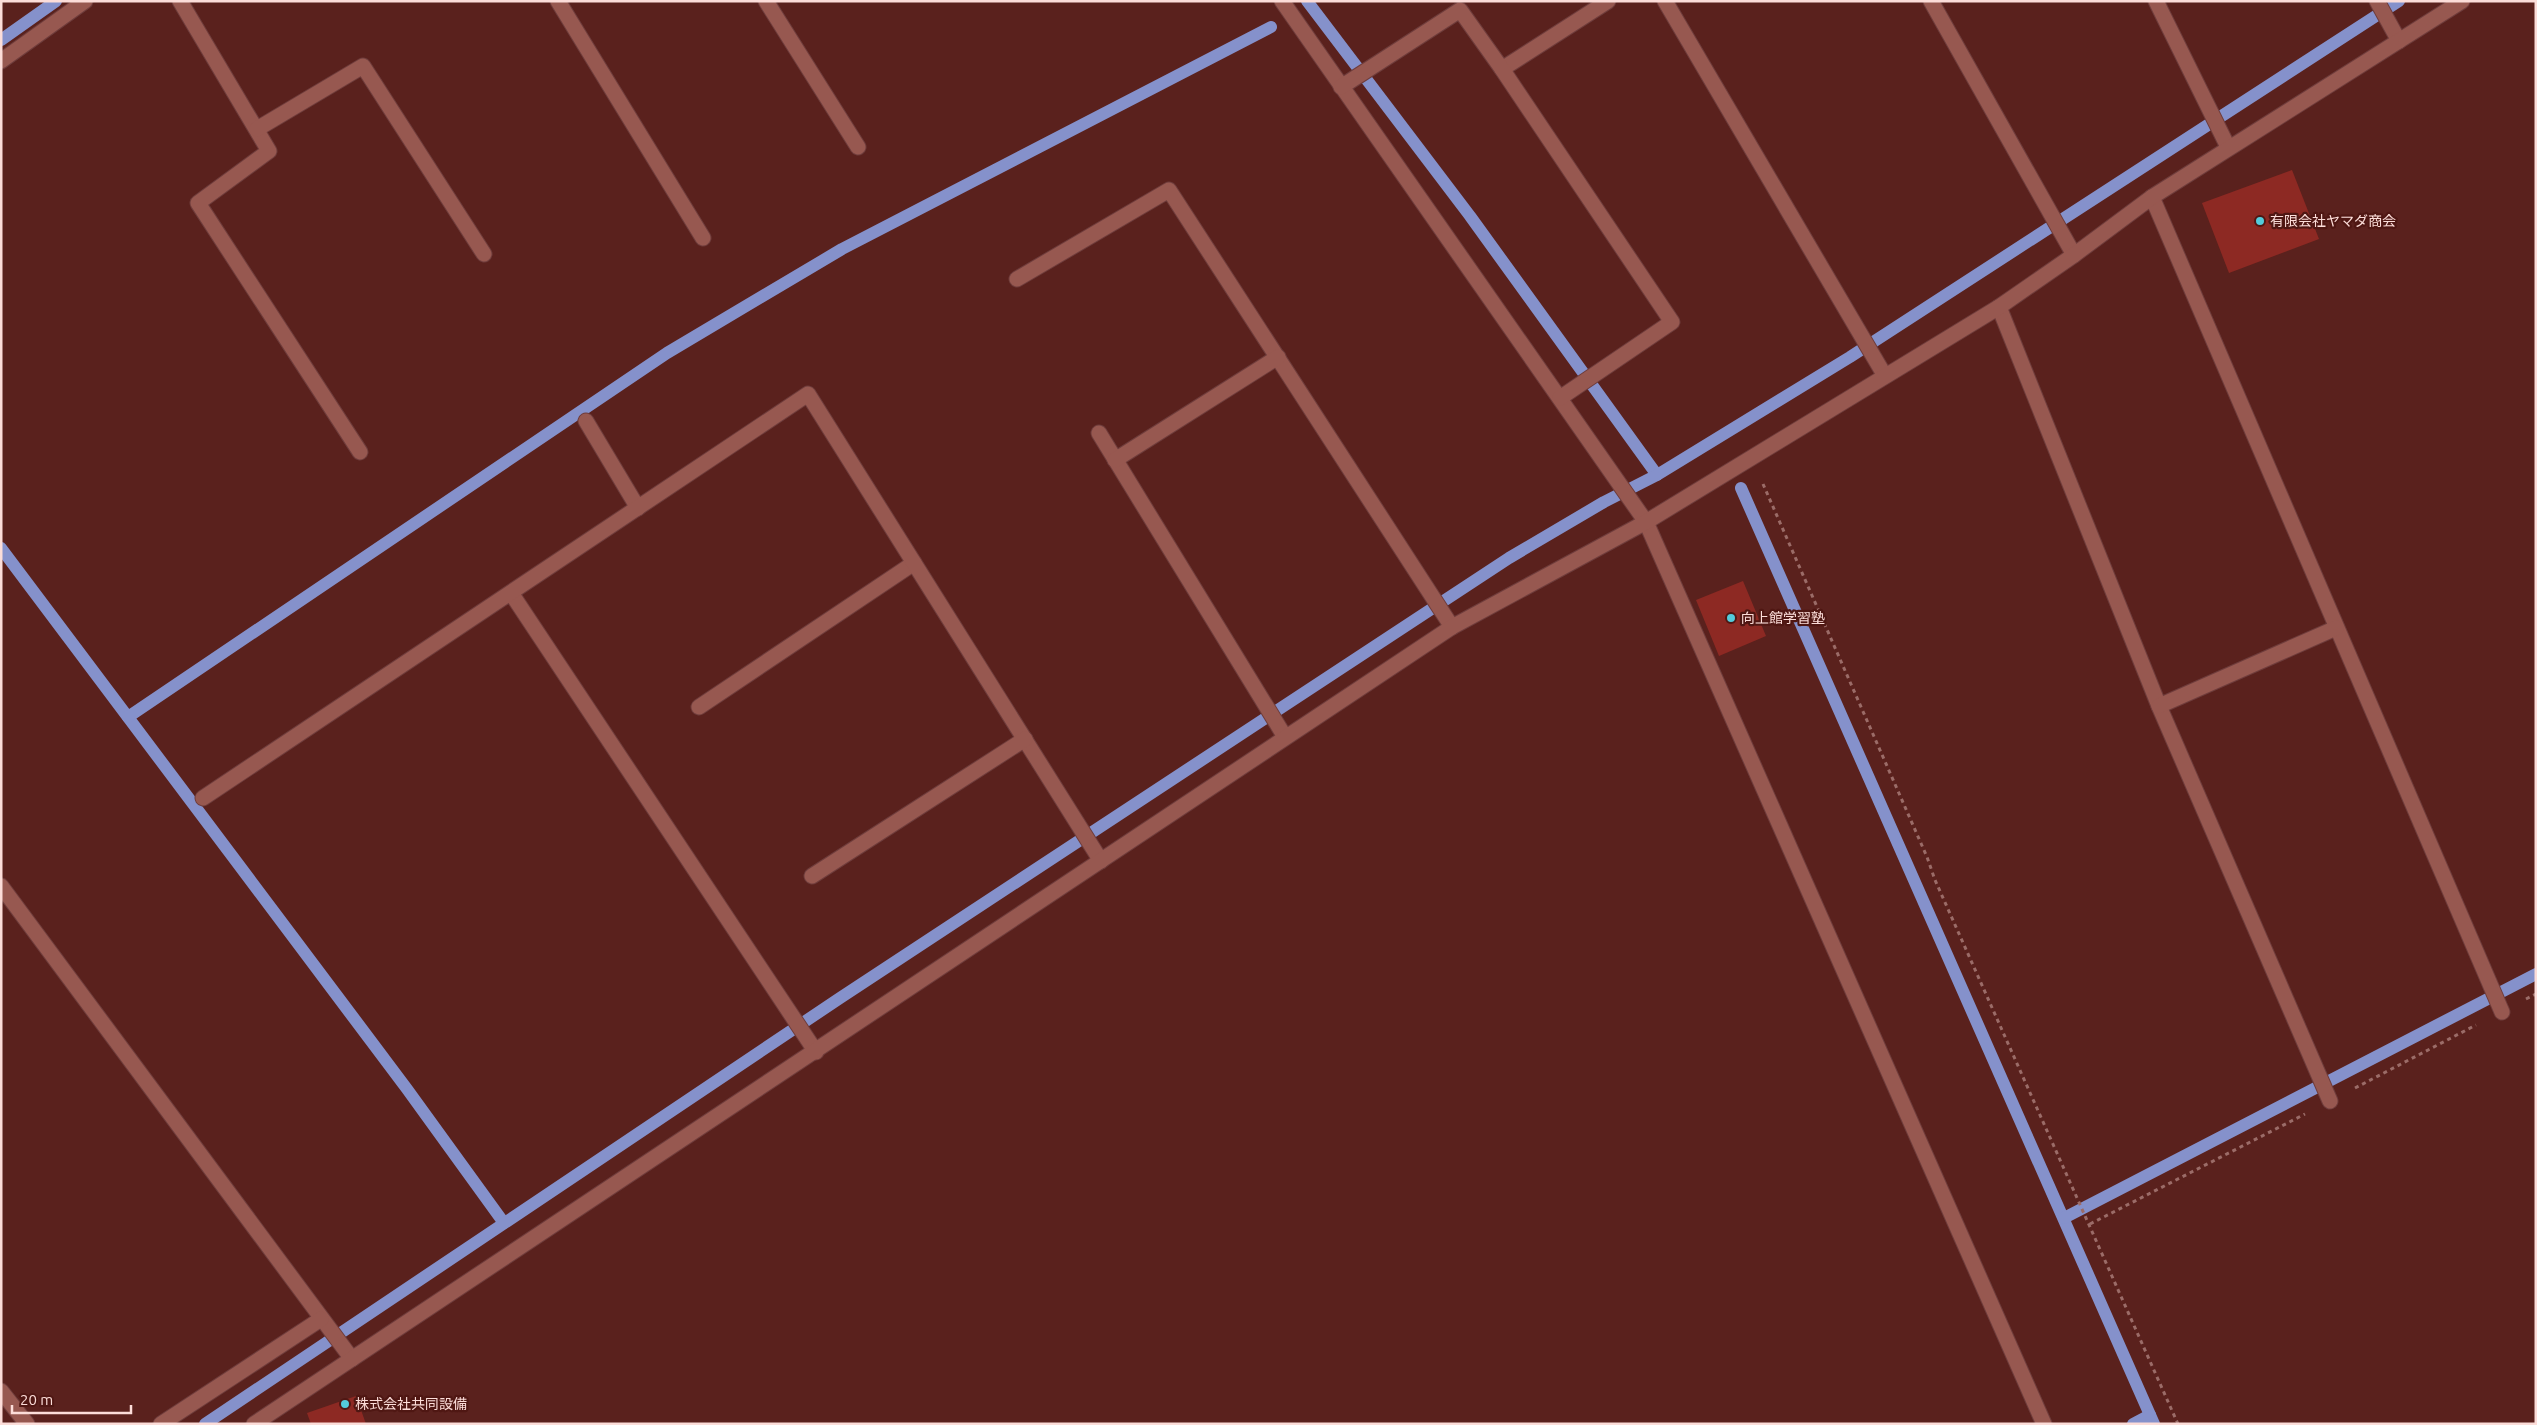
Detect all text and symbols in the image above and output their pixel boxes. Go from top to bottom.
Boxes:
place label: 有限会社ヤマダ商会 [2270,213,2396,229]
marker: 有限会社ヤマダ商会 [2254,215,2266,227]
place label: 向上館学習塾 [1741,610,1825,626]
marker: 向上館学習塾 [1725,612,1737,624]
scale bar [12,1382,131,1414]
text: 20 m [20,1391,53,1408]
place label: 株式会社共同設備 [355,1396,467,1412]
marker: 株式会社共同設備 [339,1398,351,1410]

